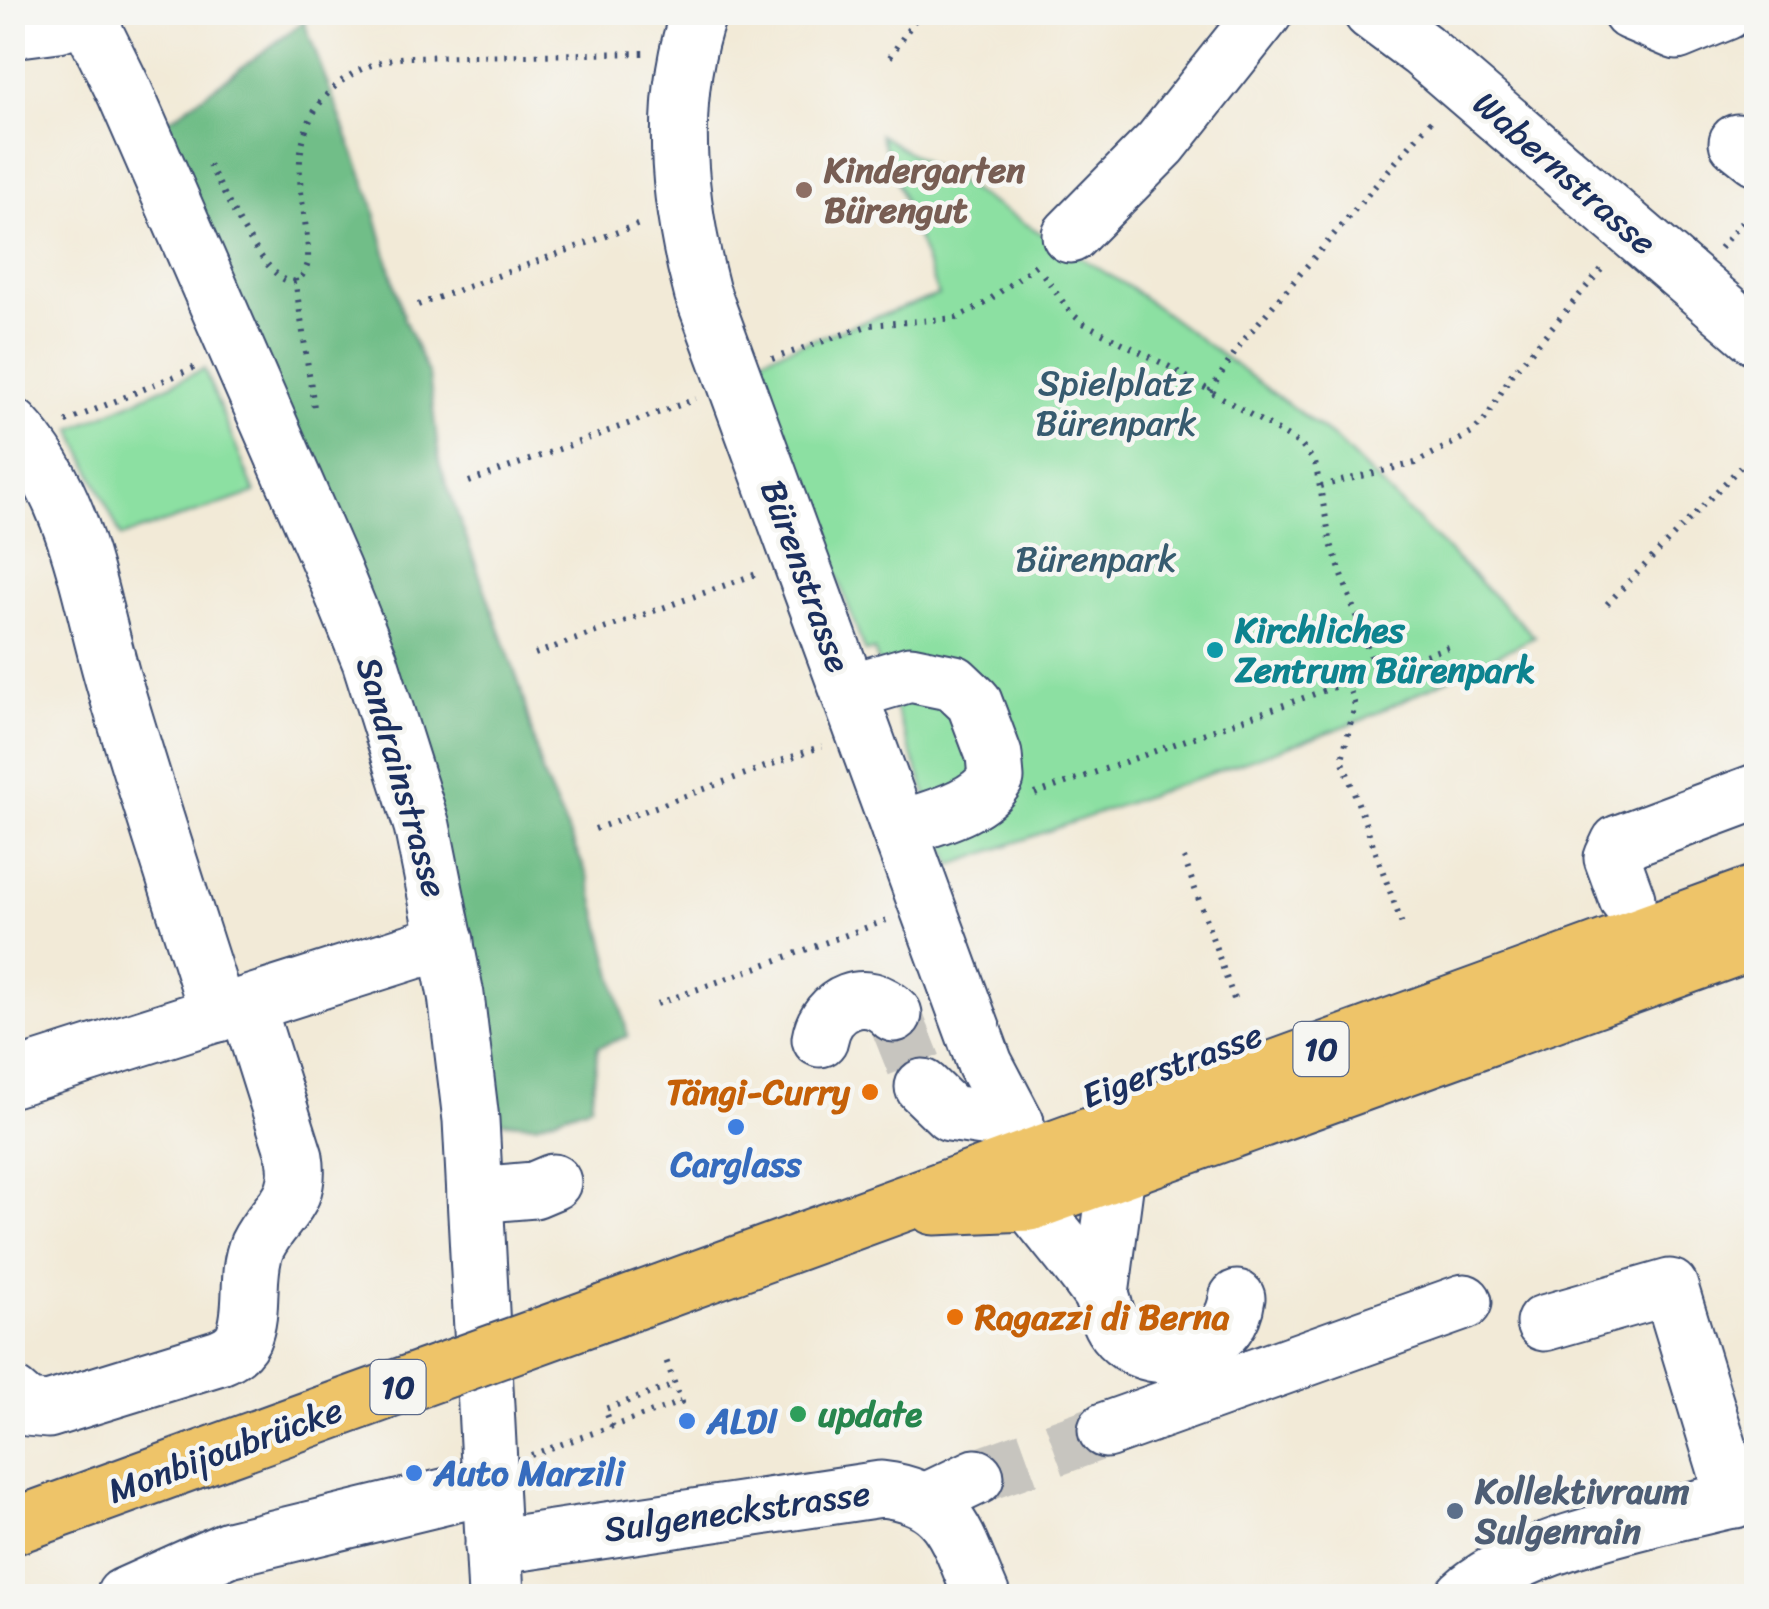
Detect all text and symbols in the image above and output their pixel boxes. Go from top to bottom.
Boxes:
street label: Wabernstrasse [1458,75,1672,271]
place label: Kindergarten Bürengut [823,139,1025,241]
marker: Kindergarten Bürengut [793,179,815,201]
park label: Spielplatz Bürenpark [1035,352,1197,454]
street label: Bürenstrasse [743,471,870,681]
park label: Bürenpark [1015,528,1177,590]
place label: Kirchliches Zentrum Bürenpark [1234,599,1535,701]
marker: Kirchliches Zentrum Bürenpark [1204,639,1226,661]
street label: Sandrainstrasse [338,649,466,905]
street label: Eigerstrasse [1073,1004,1271,1126]
road number: 10 [1294,1022,1348,1076]
place label: Tängi-Curry [666,1061,851,1123]
marker: Tängi-Curry [859,1081,881,1103]
marker: Carglass [725,1116,747,1138]
place label: Carglass [669,1133,802,1195]
place label: Ragazzi di Berna [974,1286,1230,1348]
marker: Ragazzi di Berna [944,1306,966,1328]
road number: 10 [370,1360,426,1414]
street label: Monbijoubrücke [99,1379,351,1521]
place label: update [818,1383,922,1445]
place label: ALDI [705,1390,778,1452]
marker: update [787,1403,809,1425]
marker: ALDI [676,1410,698,1432]
place label: Auto Marzili [432,1442,627,1504]
place label: Kollektivraum Sulgenrain [1474,1460,1689,1562]
marker: Auto Marzili [403,1462,425,1484]
street label: Sulgeneckstrasse [600,1462,874,1560]
marker: Kollektivraum Sulgenrain [1444,1500,1466,1522]

